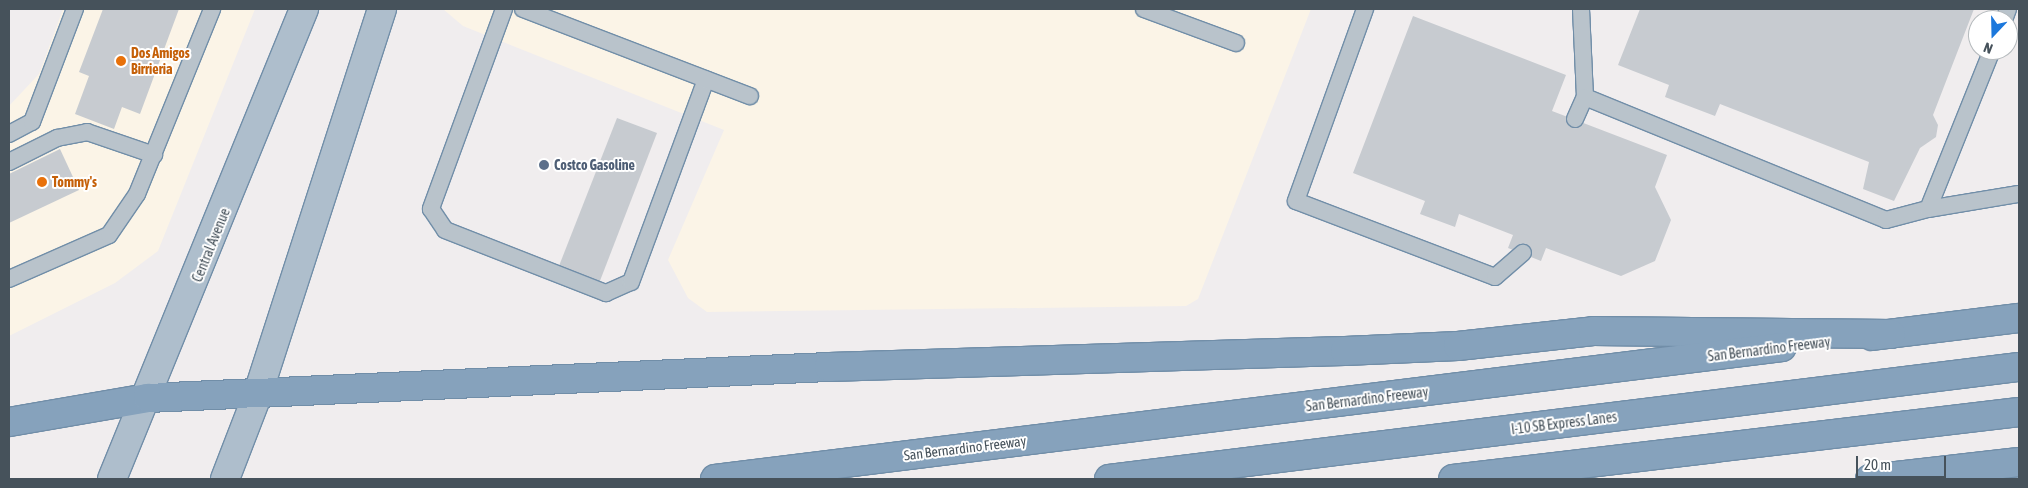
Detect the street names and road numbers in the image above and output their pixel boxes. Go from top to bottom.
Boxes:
street label: Central Avenue [189,206,233,284]
street label: San Bernardino Freeway [1707,333,1831,365]
street label: San Bernardino Freeway [1305,383,1429,415]
street label: I-10 SB Express Lanes [1510,408,1618,438]
street label: San Bernardino Freeway [903,432,1027,464]

